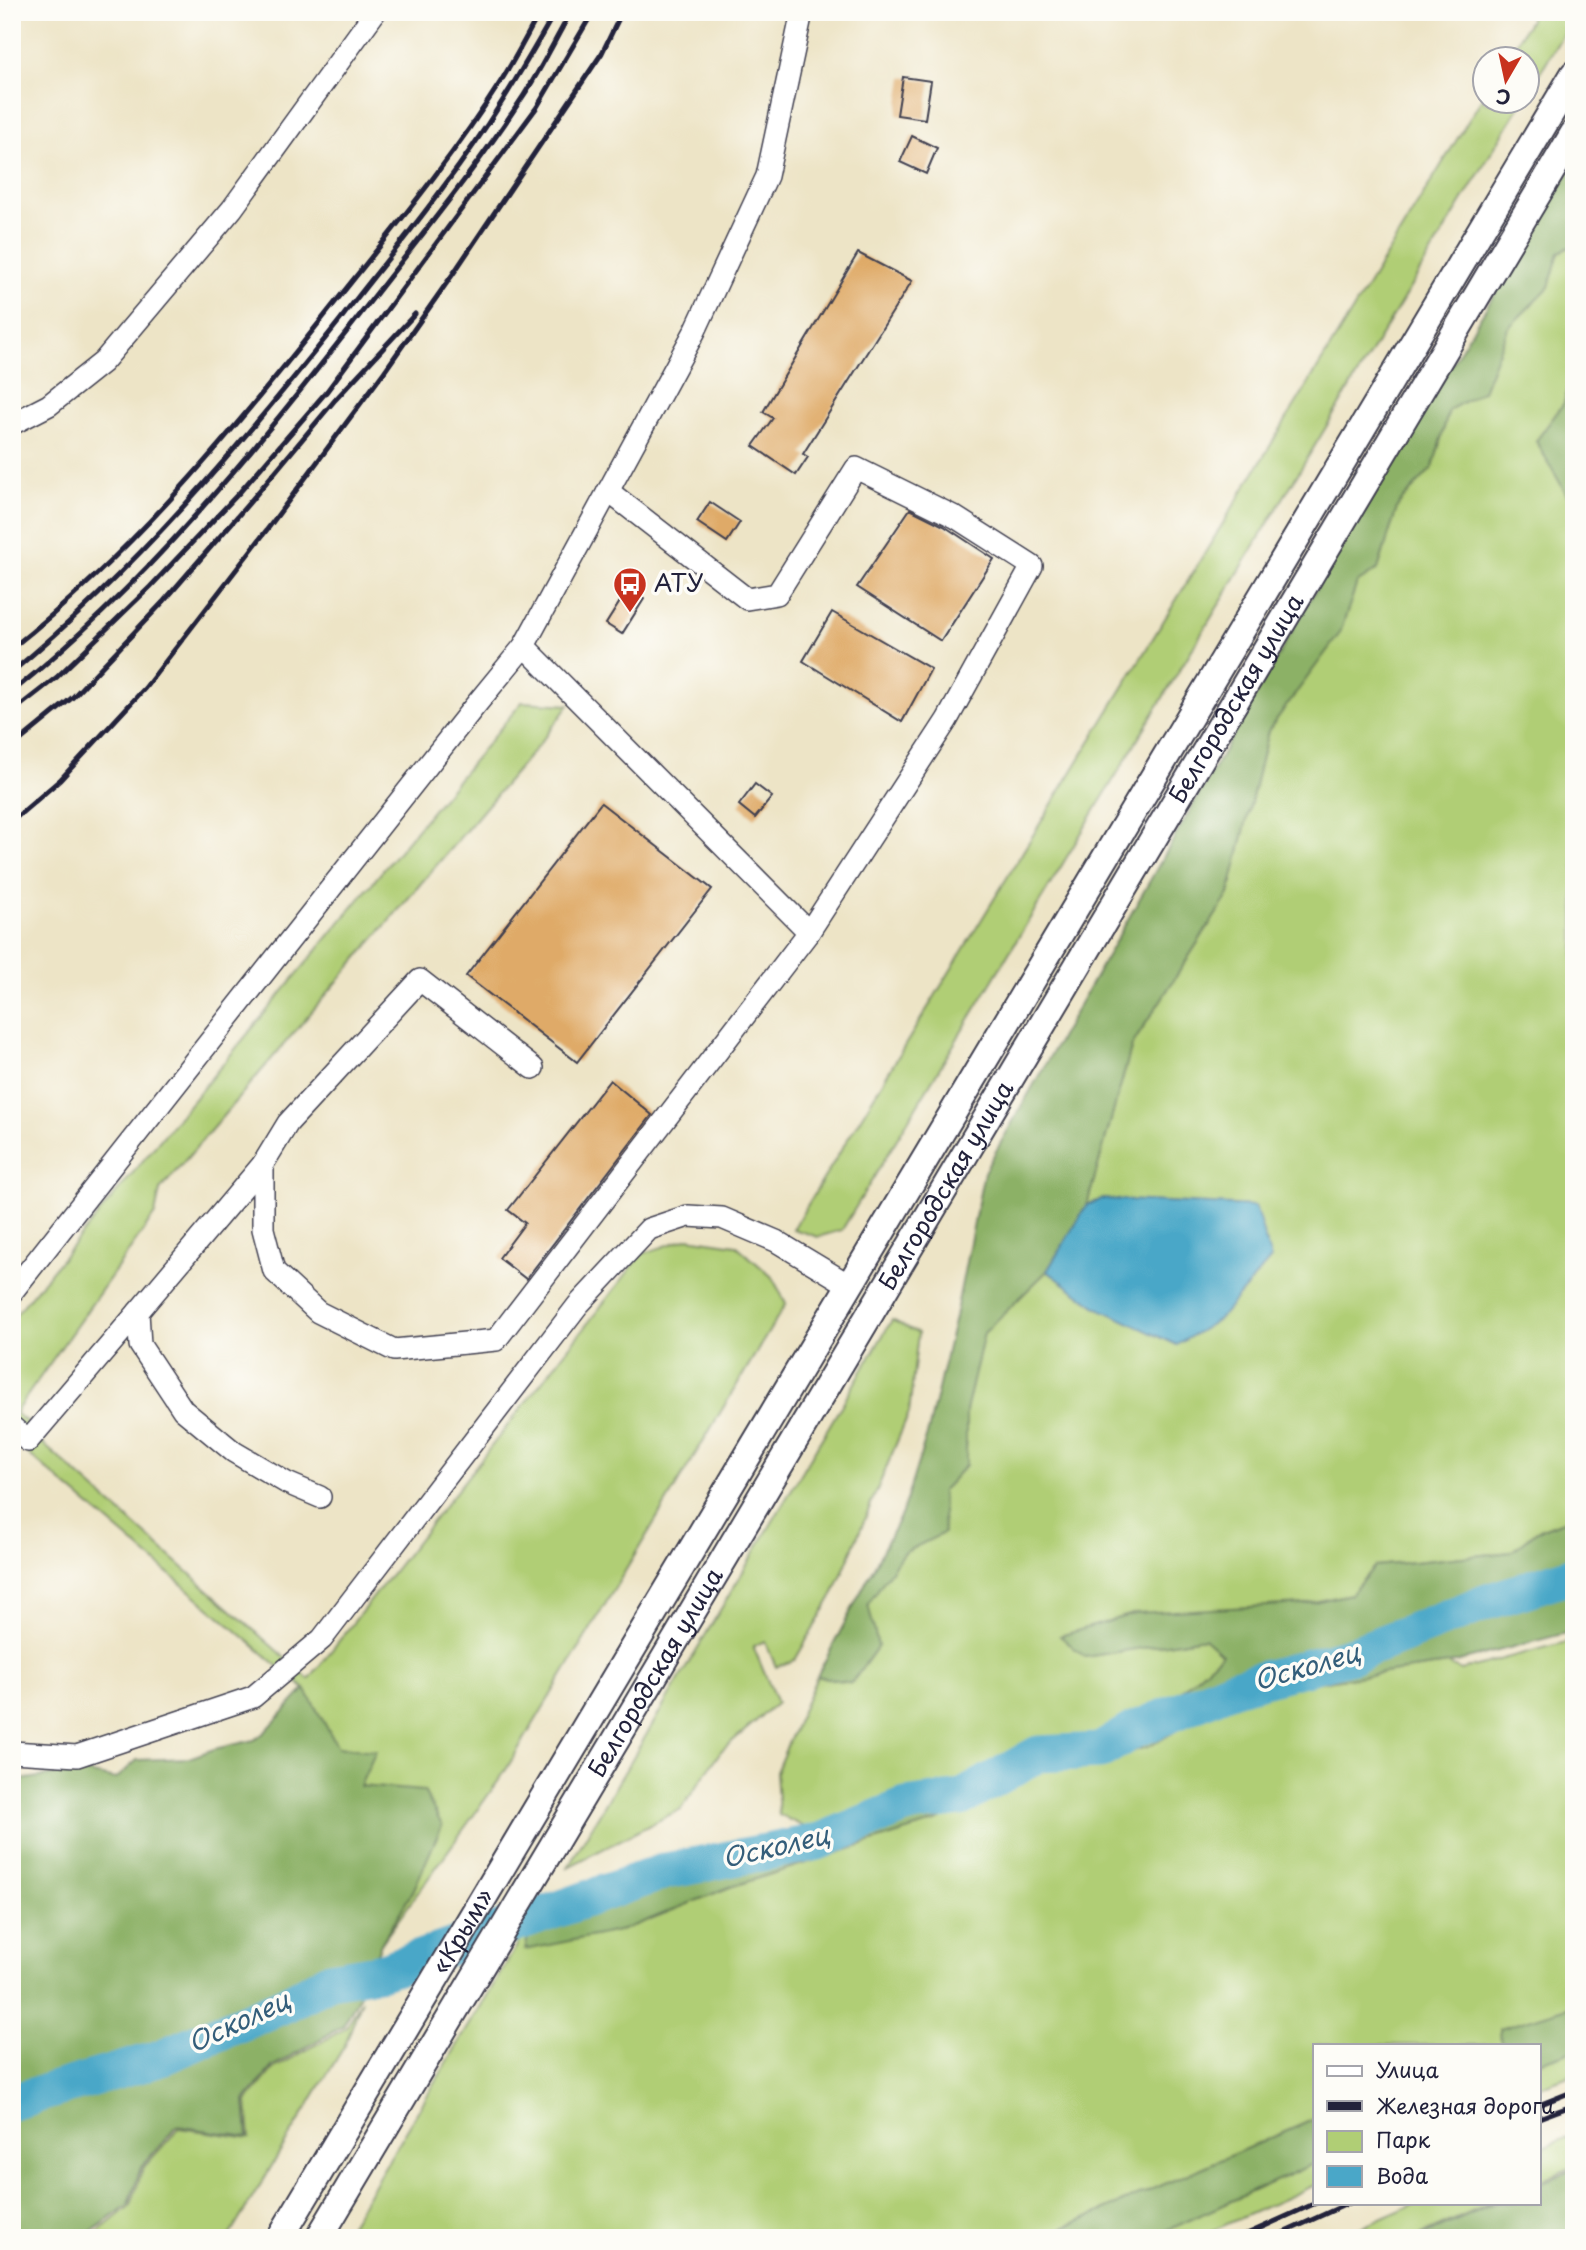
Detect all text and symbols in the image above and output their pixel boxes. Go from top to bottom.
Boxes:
north arrow [1470,46,1540,116]
text: С [1494,83,1512,113]
place label: АТУ [654,564,703,600]
bus stop icon: АТУ [611,565,649,614]
street label: Белгородская улица [1158,586,1311,809]
street label: Белгородская улица [868,1073,1021,1296]
street label: Белгородская улица [578,1560,731,1783]
water label: Осколец [1249,1632,1365,1699]
water label: Осколец [718,1814,834,1877]
street label: «Крым» [422,1881,501,1980]
water label: Осколец [181,1979,297,2061]
legend [1313,2044,1540,2204]
text: Улица [1376,2053,1439,2085]
text: Железная дорога [1376,2089,1554,2121]
text: Парк [1376,2123,1431,2155]
text: Вода [1376,2159,1428,2191]

